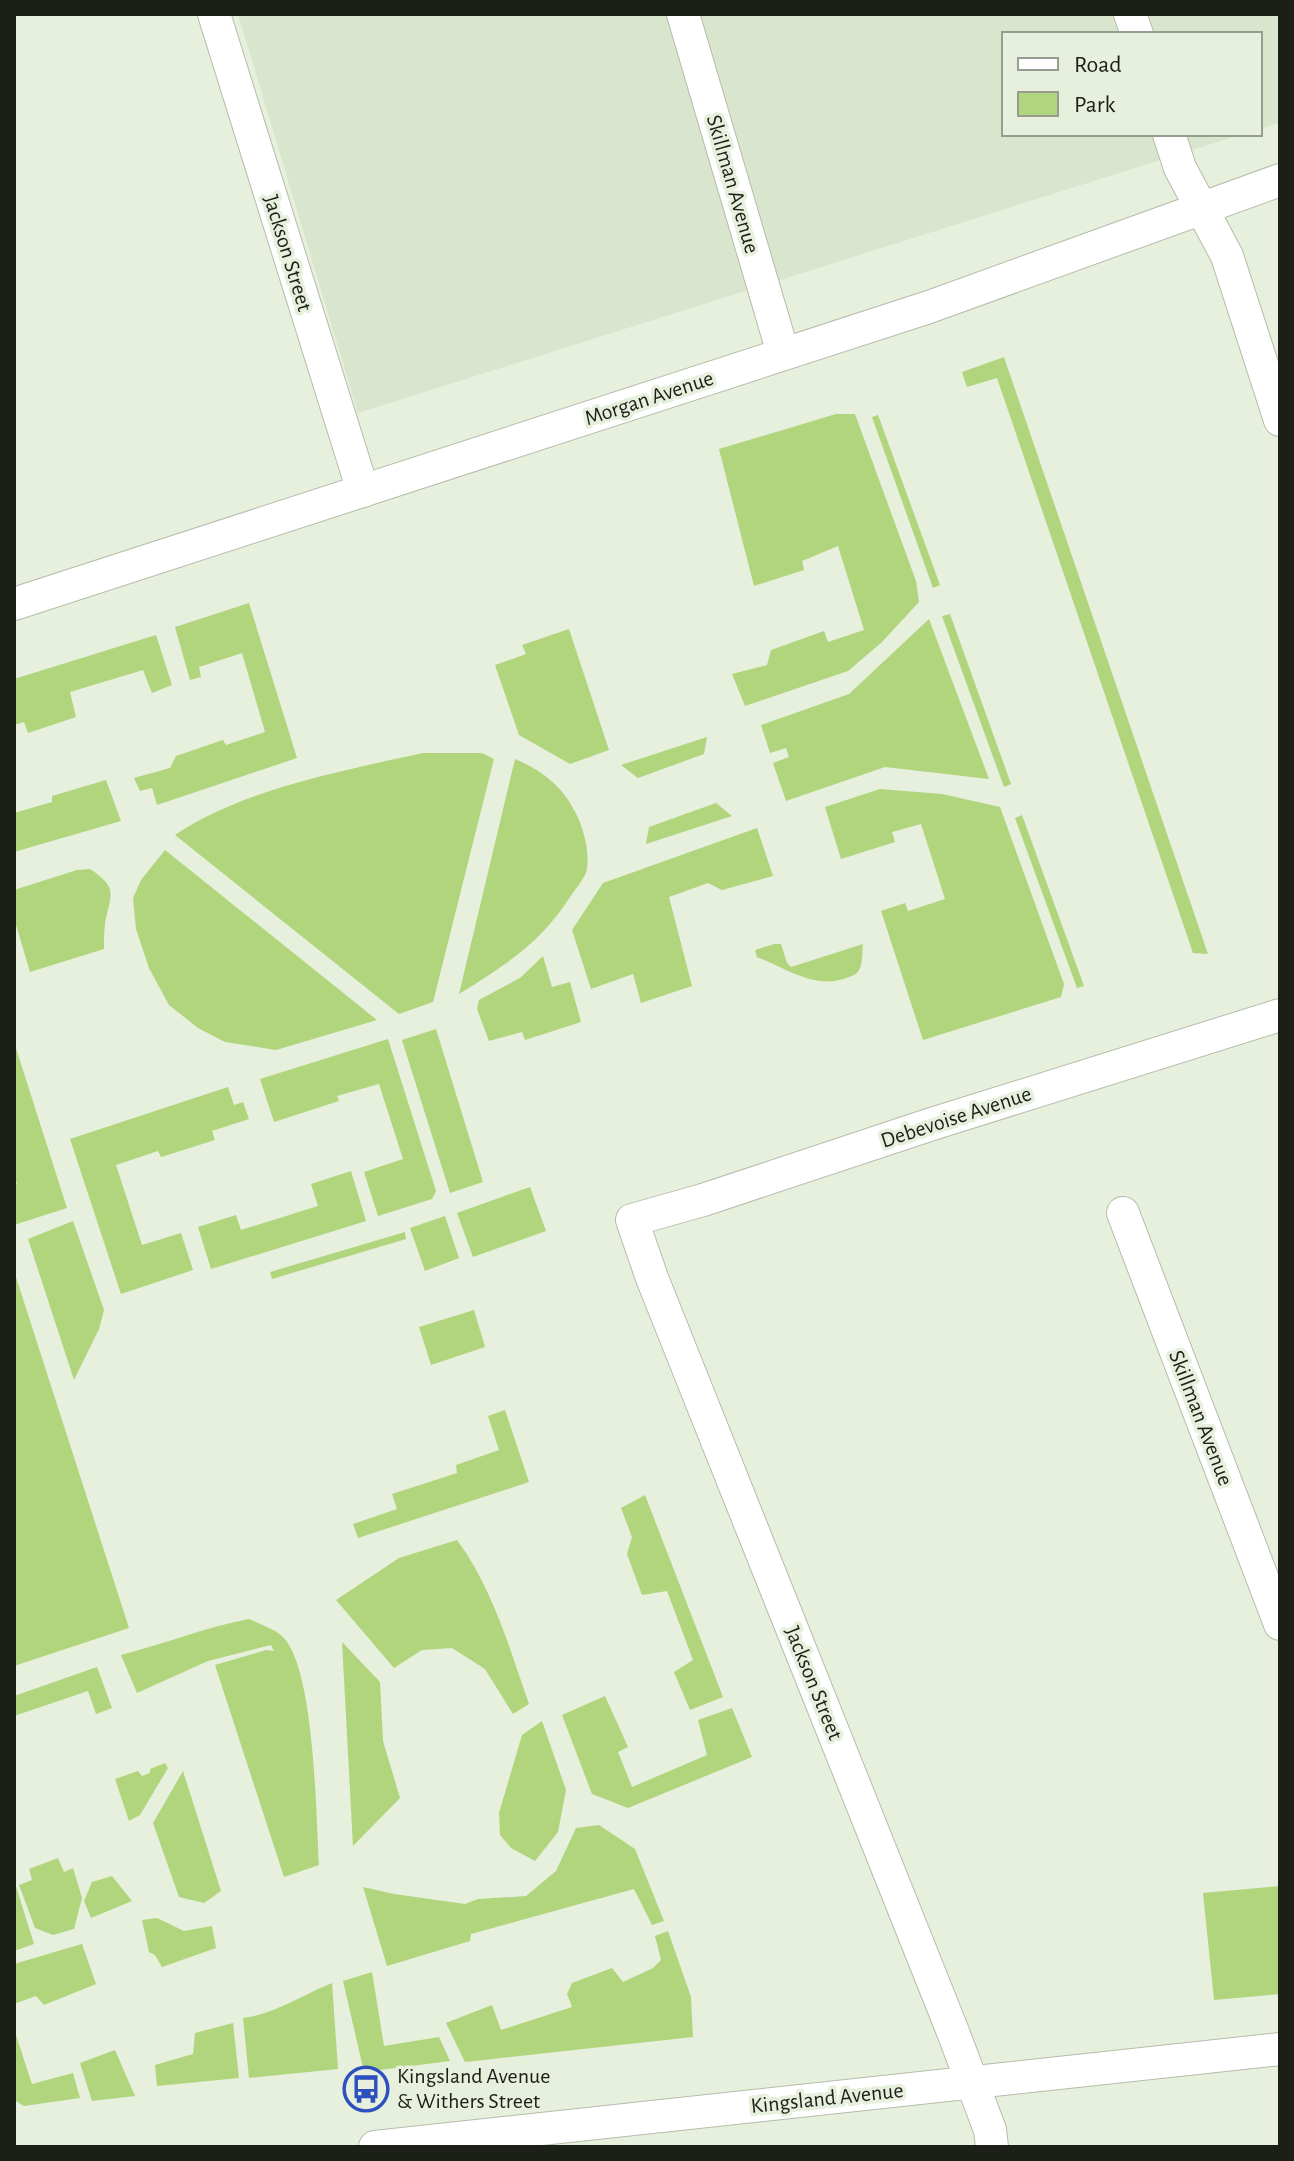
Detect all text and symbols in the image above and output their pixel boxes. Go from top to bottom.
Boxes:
legend [1002,32,1262,136]
text: Road [1074,53,1122,77]
text: Park [1074,93,1115,117]
street label: Skillman Avenue [703,112,763,256]
street label: Jackson Street [260,192,316,314]
street label: Morgan Avenue [582,367,716,429]
street label: Debevoise Avenue [878,1082,1034,1152]
street label: Skillman Avenue [1165,1347,1237,1489]
street label: Jackson Street [781,1623,847,1743]
bus stop icon: Kingsland Avenue & Withers Street [342,2065,390,2113]
place label: Kingsland Avenue & Withers Street [397,2065,550,2112]
street label: Kingsland Avenue [750,2079,904,2117]

